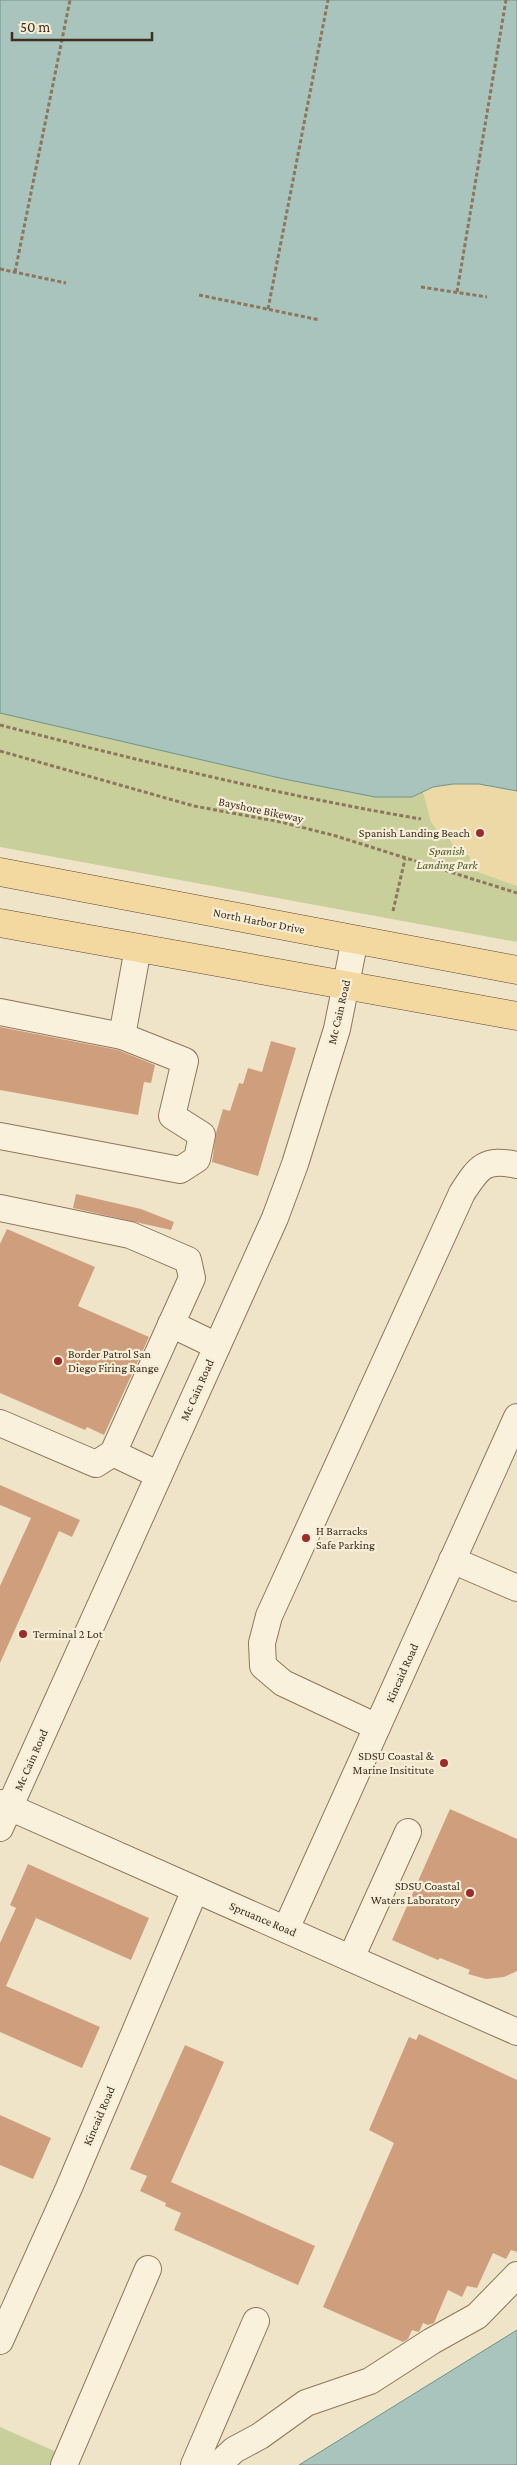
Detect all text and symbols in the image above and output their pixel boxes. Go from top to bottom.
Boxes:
scale bar [12,10,152,42]
text: 50 m [20,19,50,35]
street label: Bayshore Bikeway [217,794,305,826]
place label: Spanish Landing Beach [359,826,471,840]
marker: Spanish Landing Beach [474,827,486,839]
park label: Spanish Landing Park [416,844,478,872]
street label: North Harbor Drive [212,905,306,937]
street label: Mc Cain Road [325,978,353,1046]
place label: Border Patrol San Diego Firing Range [68,1347,159,1375]
marker: Border Patrol San Diego Firing Range [52,1355,64,1367]
street label: Mc Cain Road [177,1356,217,1423]
place label: H Barracks Safe Parking [316,1524,375,1552]
marker: H Barracks Safe Parking [300,1532,312,1544]
place label: Terminal 2 Lot [33,1627,104,1641]
marker: Terminal 2 Lot [17,1628,29,1640]
street label: Kincaid Road [383,1641,421,1705]
street label: Mc Cain Road [11,1726,51,1793]
place label: SDSU Coastal & Marine Insititute [353,1749,435,1777]
marker: SDSU Coastal & Marine Insititute [438,1757,450,1769]
place label: SDSU Coastal Waters Laboratory [371,1879,460,1907]
marker: SDSU Coastal Waters Laboratory [464,1887,476,1899]
street label: Spruance Road [227,1899,299,1940]
street label: Kincaid Road [80,2084,118,2148]

